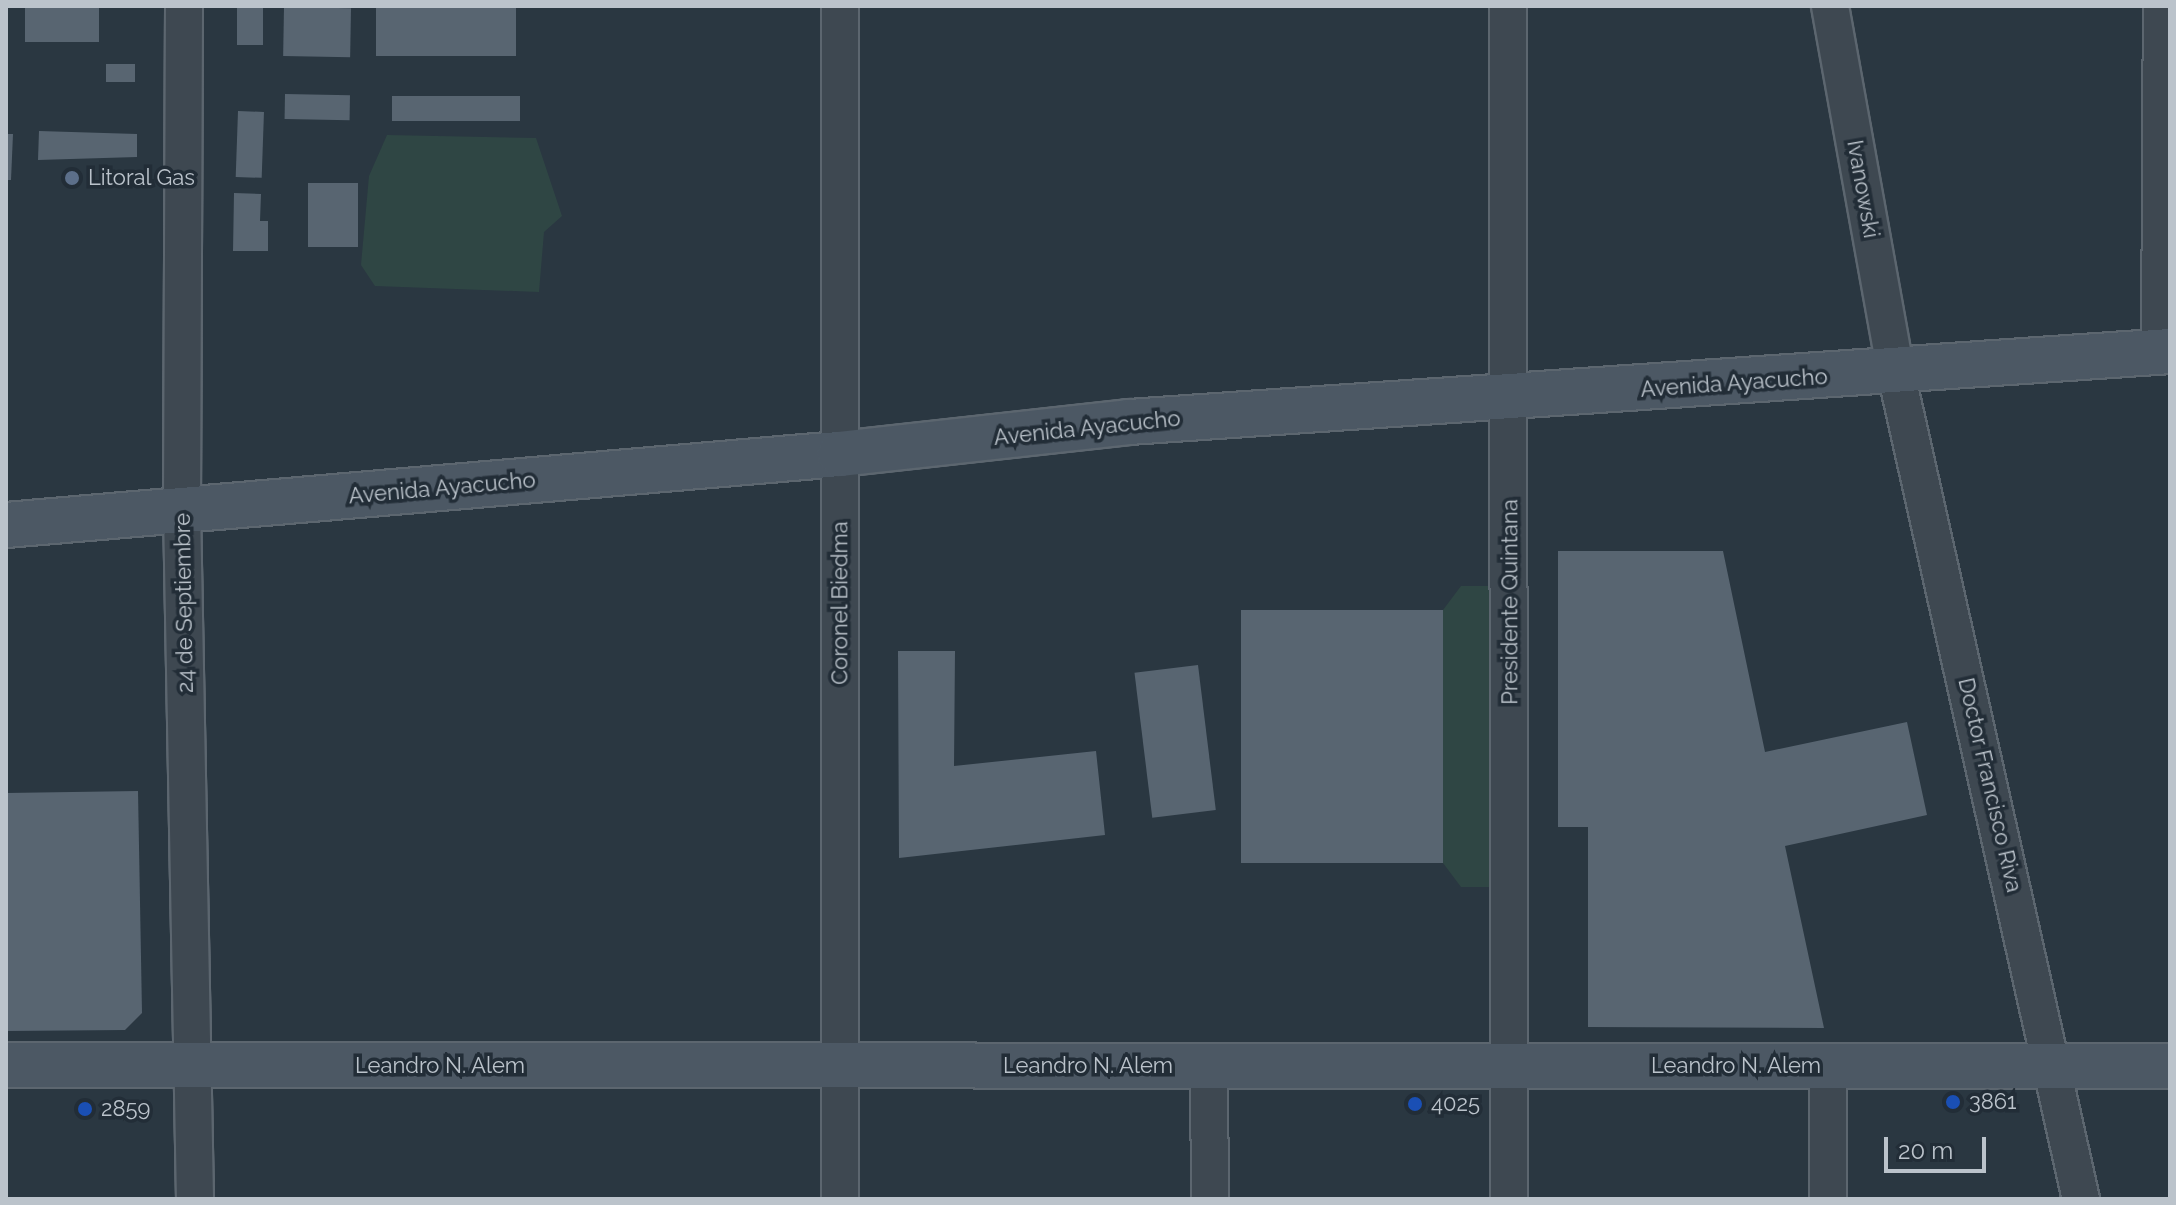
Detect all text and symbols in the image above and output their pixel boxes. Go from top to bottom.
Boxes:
street label: Ivanowski [1841,138,1885,240]
place label: Litoral Gas [88,165,196,191]
marker: Litoral Gas [63,169,81,187]
street label: Avenida Ayacucho [1639,363,1829,403]
street label: Avenida Ayacucho [992,405,1182,451]
street label: Avenida Ayacucho [347,467,537,509]
street label: Presidente Quintana [1497,499,1523,705]
street label: 24 de Septiembre [169,513,199,693]
street label: Coronel Biedma [827,521,853,685]
street label: Doctor Francisco Riva [1952,675,2028,895]
street label: Leandro N. Alem [355,1053,525,1079]
street label: Leandro N. Alem [1003,1053,1173,1079]
street label: Leandro N. Alem [1651,1053,1821,1079]
place label: 3861 [1969,1089,2016,1115]
place label: 4025 [1431,1091,1480,1117]
marker: 3861 [1944,1093,1962,1111]
marker: 4025 [1406,1095,1424,1113]
place label: 2859 [101,1096,150,1122]
marker: 2859 [76,1100,94,1118]
scale bar [1888,1121,1990,1171]
text: 20 m [1898,1136,1953,1165]

